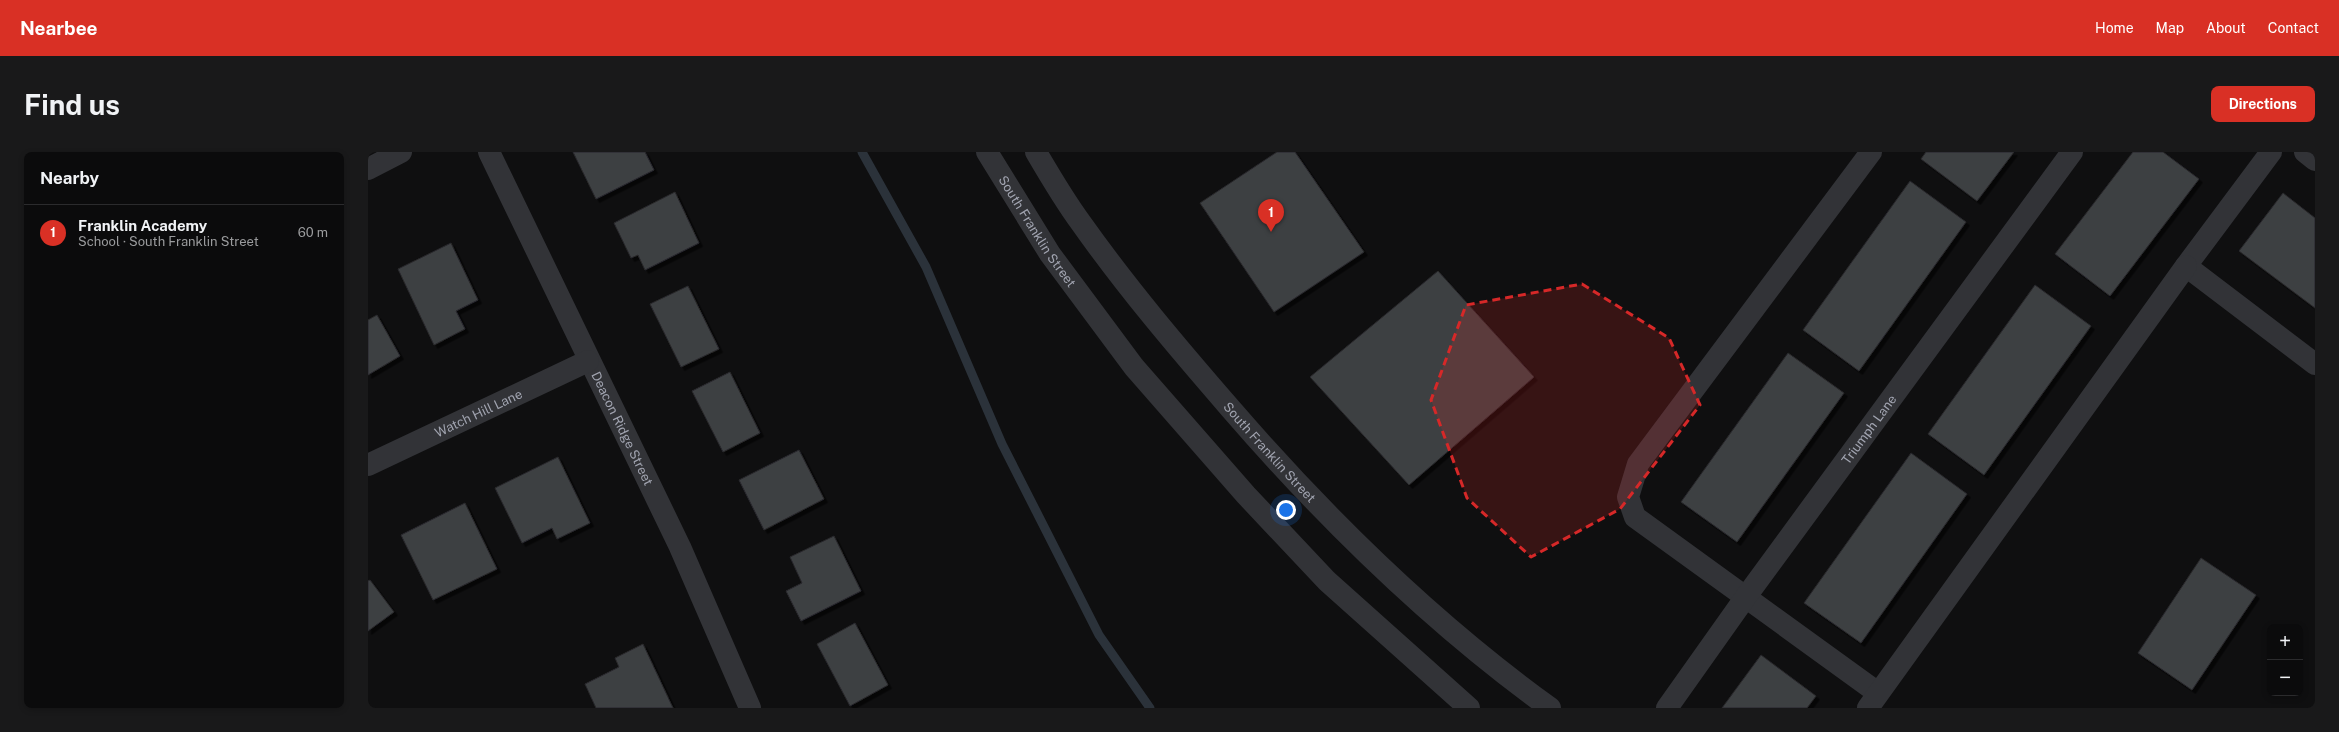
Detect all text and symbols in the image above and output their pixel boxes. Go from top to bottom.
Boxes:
text: Nearbee [20,17,98,39]
text: Home [2095,20,2134,36]
text: Map [2156,20,2184,36]
text: About [2206,20,2246,36]
text: Contact [2268,20,2319,36]
button: Directions [2211,86,2315,122]
text: Find us [24,88,120,121]
text: Nearby [40,168,99,188]
street label: South Franklin Street [996,173,1079,290]
pin: 1 [1258,199,1284,232]
text: Franklin Academy [78,217,207,234]
text: 1 [50,225,56,240]
text: 60 m [298,225,328,240]
text: School · South Franklin Street [78,234,259,249]
street label: Deacon Ridge Street [589,369,657,488]
street label: Watch Hill Lane [432,386,524,440]
street label: Triumph Lane [1838,392,1899,467]
street label: South Franklin Street [1221,399,1319,505]
your location [1276,500,1296,520]
map controls [2267,624,2303,696]
button: + [2267,624,2303,660]
button: − [2267,660,2303,696]

